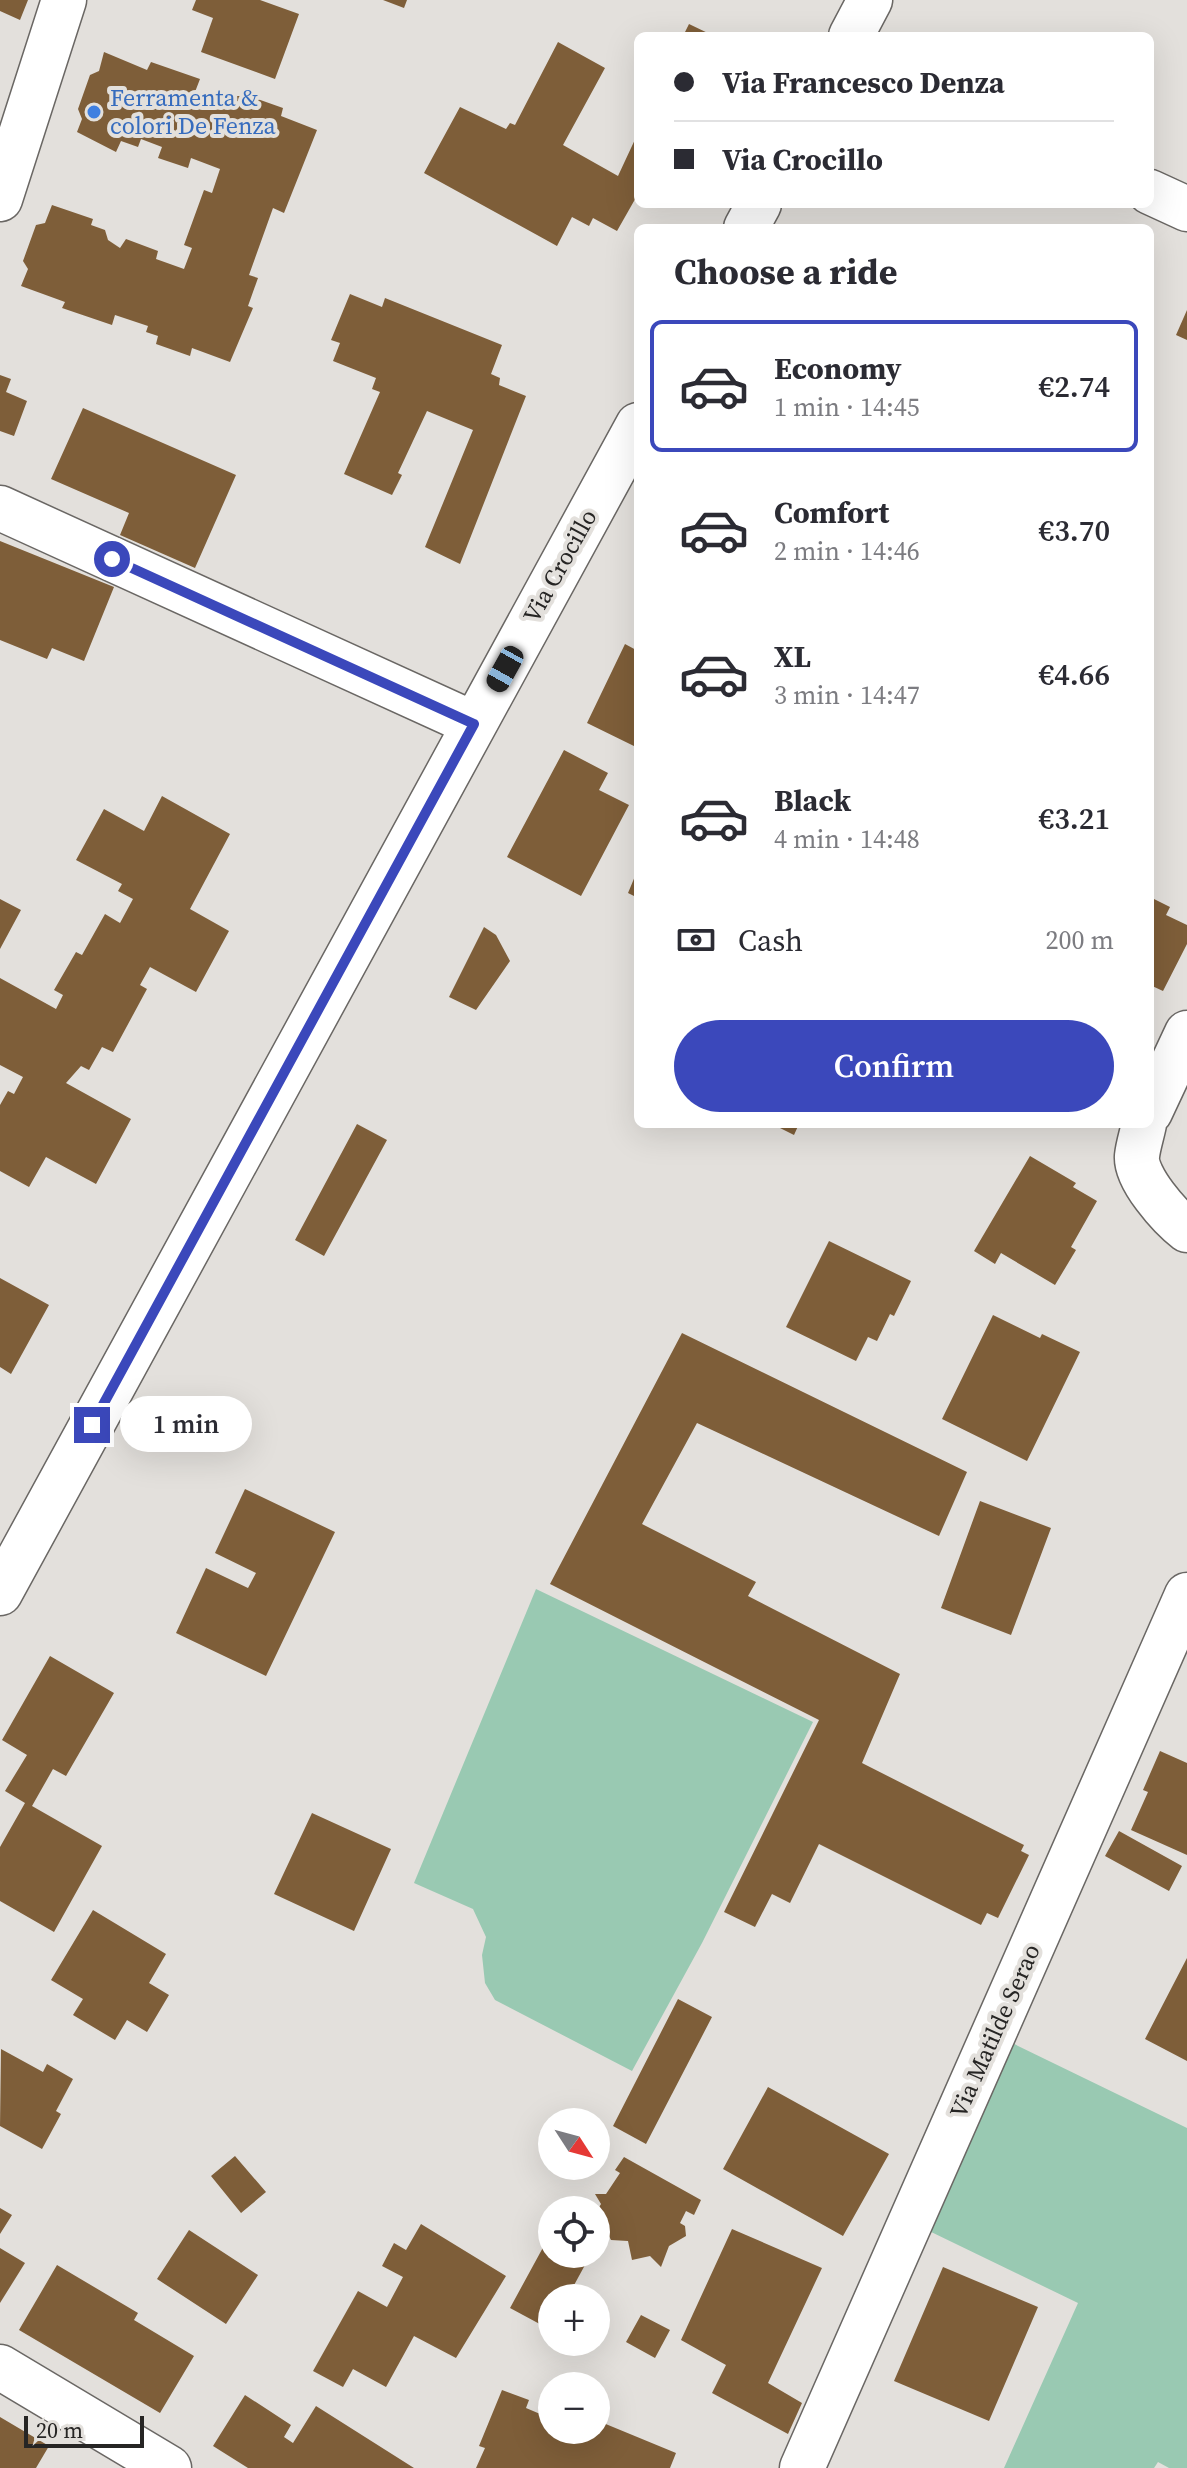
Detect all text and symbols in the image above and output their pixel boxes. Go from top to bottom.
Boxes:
text: Via Francesco Denza [722,62,1005,103]
place label: Ferramenta & colori De Fenza [110,81,276,142]
marker: Ferramenta & colori De Fenza [85,103,103,121]
text: Via Crocillo [722,139,883,180]
text: Choose a ride [674,247,897,296]
text: Economy [774,348,902,389]
icon: car [678,350,750,422]
text: €2.74 [1039,366,1110,407]
text: 1 min · 14:45 [774,389,920,425]
text: Comfort [774,492,889,533]
icon: car [678,494,750,566]
street label: Via Crocillo [515,503,604,628]
text: €3.70 [1039,510,1110,551]
text: 2 min · 14:46 [774,533,920,569]
route start [94,541,130,577]
text: XL [774,636,811,677]
icon: car [678,638,750,710]
car [483,642,527,696]
text: €4.66 [1039,654,1110,695]
text: 3 min · 14:47 [774,677,920,713]
text: Black [774,780,851,821]
icon: car [678,782,750,854]
text: €3.21 [1039,798,1110,839]
text: 4 min · 14:48 [774,821,920,857]
icon: cash [674,918,718,962]
text: Cash [738,920,803,961]
text: 200 m [1046,922,1114,958]
button: Confirm [674,1020,1114,1112]
callout: 1 min [120,1397,252,1453]
text: 1 min [153,1406,219,1442]
route end [74,1407,110,1443]
street label: Via Matilde Serao [941,1939,1048,2123]
north arrow [538,2108,610,2180]
map controls [538,2108,610,2444]
button: locate [538,2196,610,2268]
button: + [538,2284,610,2356]
button: − [538,2372,610,2444]
scale bar [24,2412,144,2448]
text: 20 m [36,2415,83,2445]

